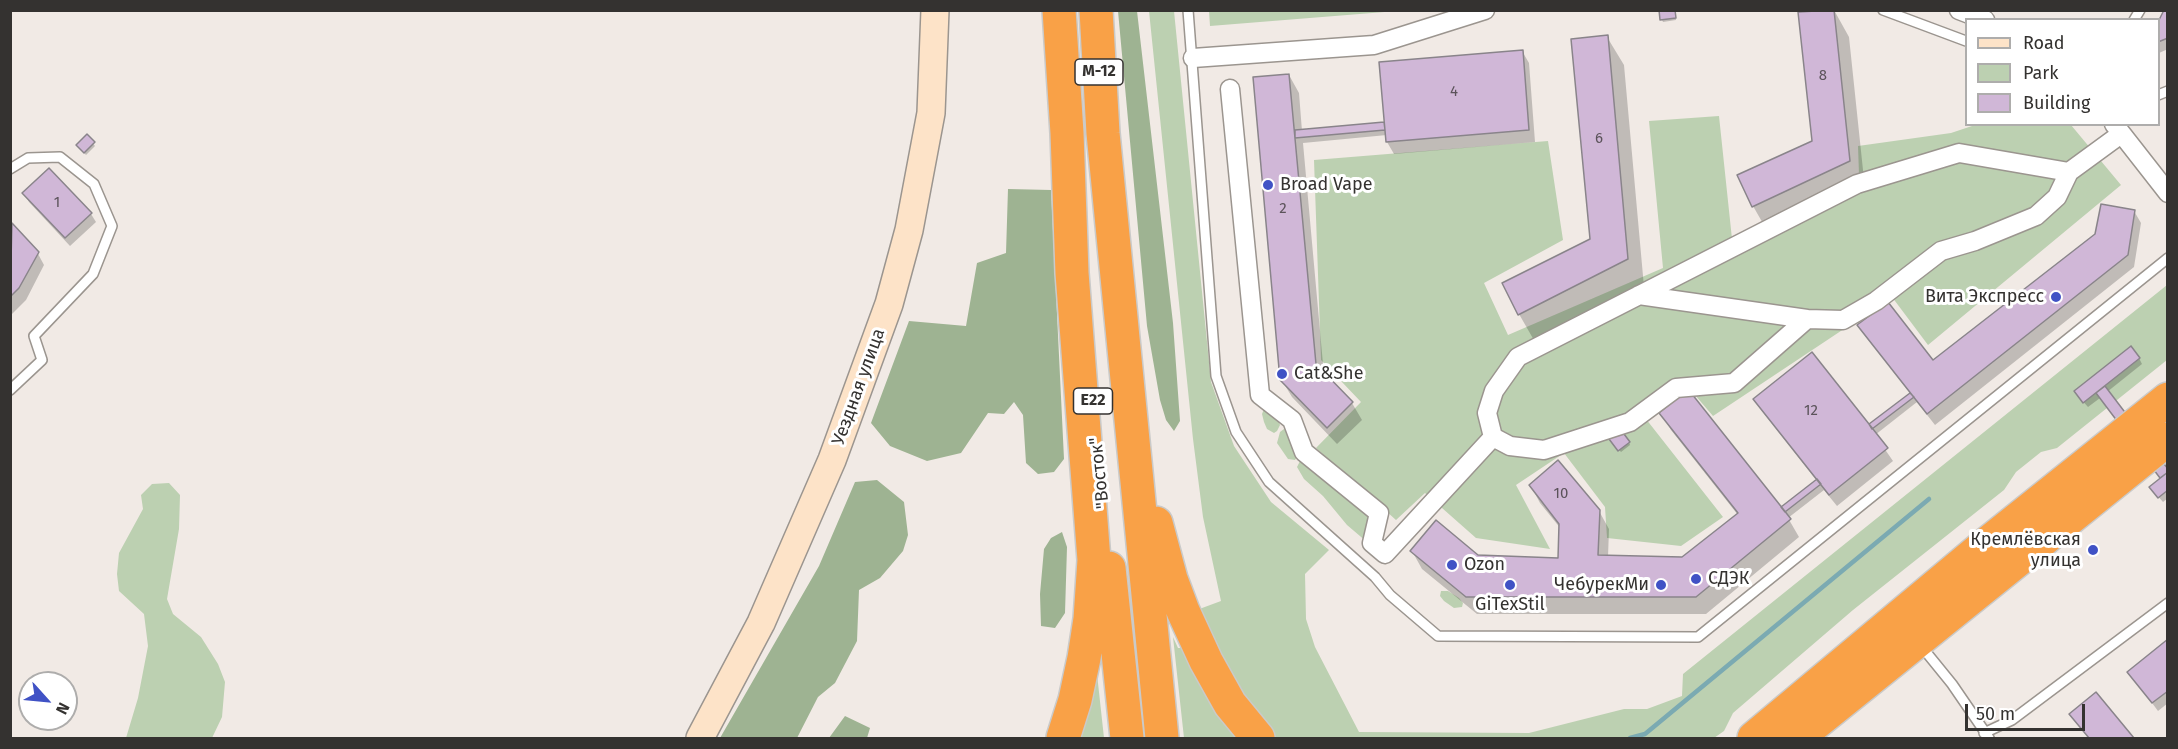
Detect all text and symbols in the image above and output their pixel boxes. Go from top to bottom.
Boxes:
legend [1965,18,2160,126]
text: Road [2023,32,2065,54]
road number: М-12 [1075,59,1123,85]
text: Park [2023,62,2058,84]
house number: 8 [1819,67,1827,85]
house number: 4 [1450,83,1458,101]
text: Building [2023,92,2090,114]
house number: 6 [1595,130,1603,148]
place label: Broad Vape [1280,174,1373,196]
marker: Broad Vape [1261,178,1275,192]
house number: 1 [54,194,60,212]
house number: 2 [1279,200,1287,218]
place label: Вита Экспресс [1925,286,2044,308]
marker: Вита Экспресс [2049,290,2063,304]
street label: Уездная улица [828,326,890,448]
place label: Cat&She [1294,363,1363,385]
marker: Cat&She [1275,367,1289,381]
road number: E22 [1074,388,1112,414]
house number: 12 [1804,402,1818,420]
street label: "Восток" [1085,436,1115,510]
house number: 10 [1554,485,1568,503]
place label: Кремлёвская улица [1970,529,2081,572]
marker: Кремлёвская улица [2086,543,2100,557]
place label: Ozon [1464,554,1505,576]
marker: Ozon [1445,558,1459,572]
place label: СДЭК [1708,568,1749,590]
marker: СДЭК [1689,572,1703,586]
place label: ЧебурекМи [1554,574,1649,596]
marker: GiTexStil [1503,578,1517,592]
marker: ЧебурекМи [1654,578,1668,592]
place label: GiTexStil [1475,594,1545,616]
north arrow [18,671,78,731]
scale bar [1968,692,2088,730]
text: N [52,699,74,718]
text: 50 m [1976,703,2015,725]

